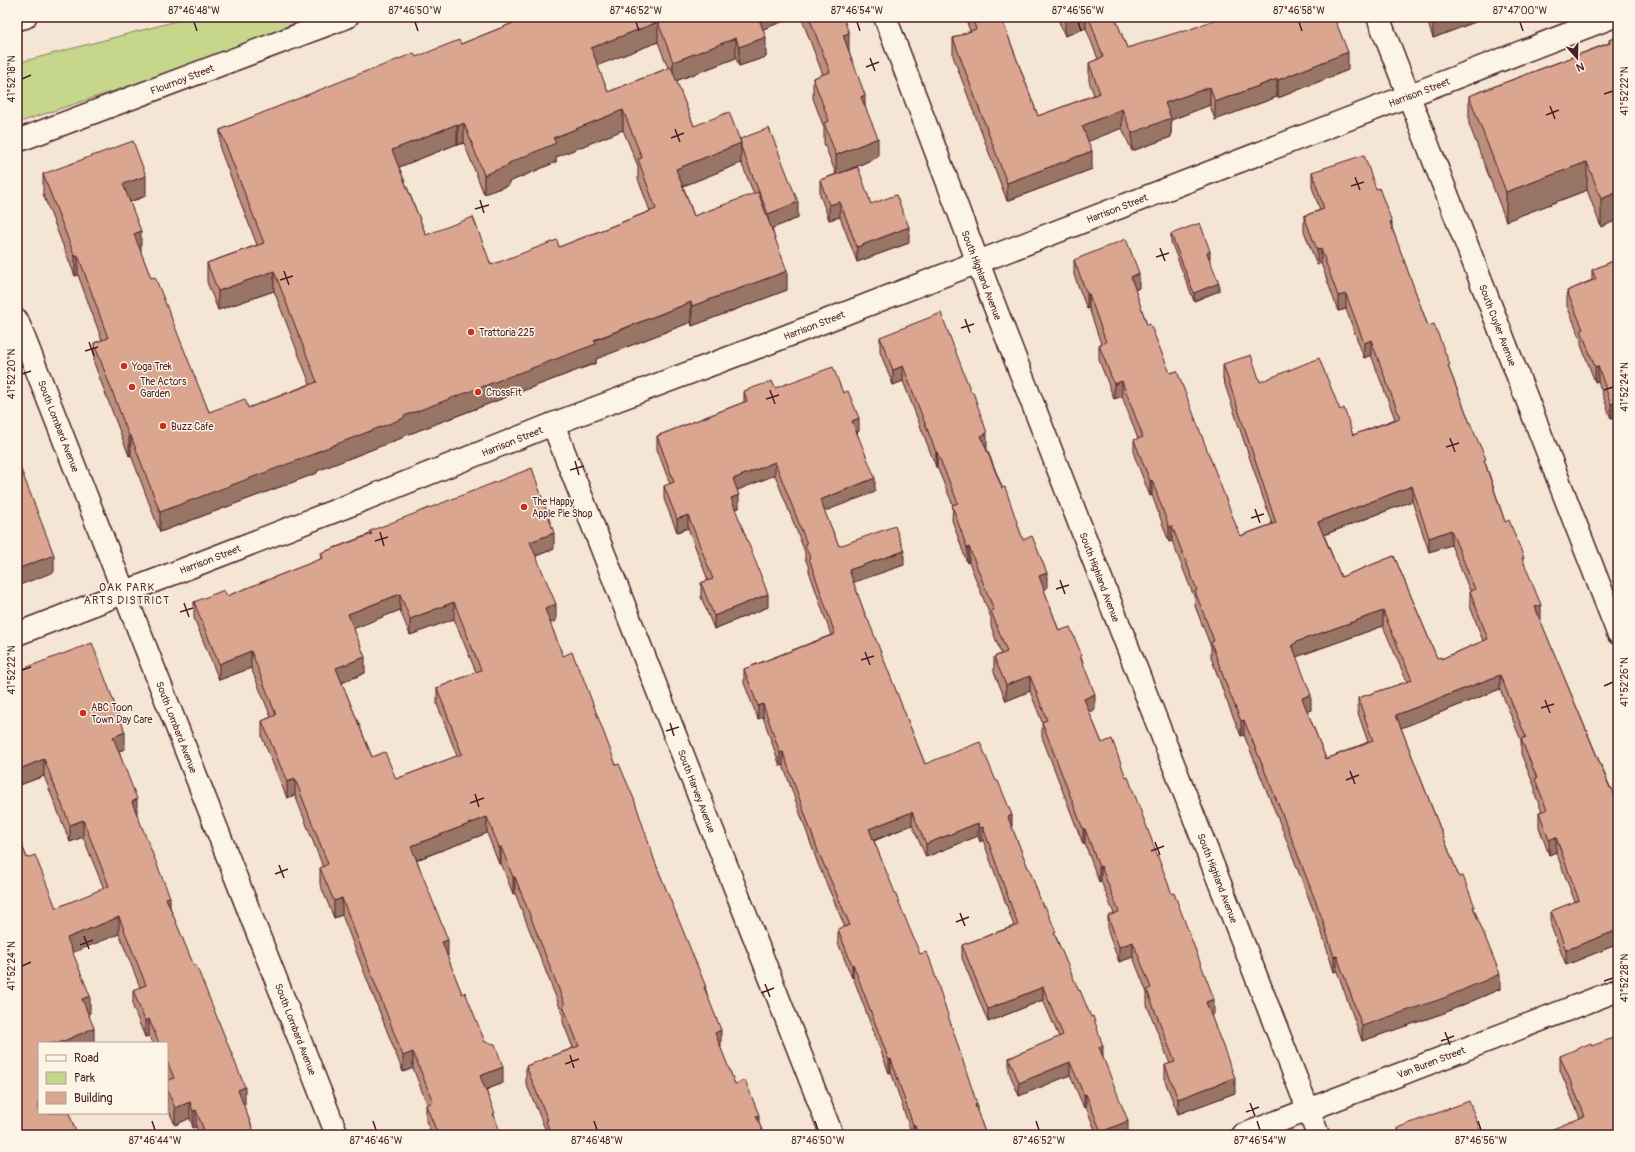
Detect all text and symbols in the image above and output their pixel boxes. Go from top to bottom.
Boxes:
text: 87°46'48"W [168,5,220,17]
text: 87°46'50"W [388,5,442,17]
text: 87°46'52"W [610,5,662,17]
text: 87°46'54"W [831,5,884,17]
text: 87°46'56"W [1052,5,1105,17]
text: 87°46'58"W [1273,5,1325,17]
text: 87°47'00"W [1493,5,1547,17]
north arrow [1557,38,1597,78]
text: 41°52'18"N [6,55,18,102]
text: N [1574,60,1586,74]
street label: Flournoy Street [149,62,217,98]
text: 41°52'22"N [1619,66,1631,116]
street label: Harrison Street [1387,75,1453,110]
street label: Harrison Street [1085,191,1151,226]
street label: South Highland Avenue [958,229,1004,322]
street label: South Cuyler Avenue [1476,283,1518,368]
street label: Harrison Street [782,308,848,343]
marker: Trattoria 225 [466,327,476,337]
place label: Trattoria 225 [479,327,534,339]
text: 41°52'20"N [6,349,18,399]
marker: Yoga Trek [119,361,129,371]
place label: Yoga Trek [131,361,173,373]
text: 41°52'24"N [1619,362,1631,412]
place label: The Actors Garden [140,376,187,400]
street label: South Lombard Avenue [35,379,81,474]
marker: The Actors Garden [127,382,137,392]
marker: CrossFit [473,387,483,397]
place label: CrossFit [486,387,523,399]
marker: Buzz Cafe [158,421,168,431]
place label: Buzz Cafe [171,421,214,433]
street label: Harrison Street [480,424,545,460]
place label: The Happy Apple Pie Shop [532,496,593,520]
marker: The Happy Apple Pie Shop [519,502,529,512]
street label: South Highland Avenue [1076,531,1122,624]
street label: Harrison Street [178,542,244,577]
district label: OAK PARK ARTS DISTRICT [84,581,170,607]
text: 41°52'22"N [6,645,18,695]
text: 41°52'26"N [1619,657,1631,707]
street label: South Lombard Avenue [153,680,199,775]
place label: ABC Toon Town Day Care [91,702,152,726]
marker: ABC Toon Town Day Care [78,708,88,718]
street label: South Harvey Avenue [675,748,718,835]
street label: South Highland Avenue [1194,832,1240,925]
text: 41°52'24"N [6,941,18,991]
text: 41°52'28"N [1619,953,1631,1002]
street label: South Lombard Avenue [272,982,318,1077]
legend [38,1042,168,1114]
street label: Van Buren Street [1396,1044,1468,1081]
text: Road [74,1051,99,1066]
text: Park [74,1071,95,1086]
text: Building [74,1091,113,1106]
text: 87°46'44"W [129,1135,182,1147]
text: 87°46'46"W [350,1135,403,1147]
text: 87°46'48"W [571,1135,623,1147]
text: 87°46'50"W [791,1135,845,1147]
text: 87°46'52"W [1013,1135,1065,1147]
text: 87°46'54"W [1234,1135,1287,1147]
text: 87°46'56"W [1455,1135,1508,1147]

